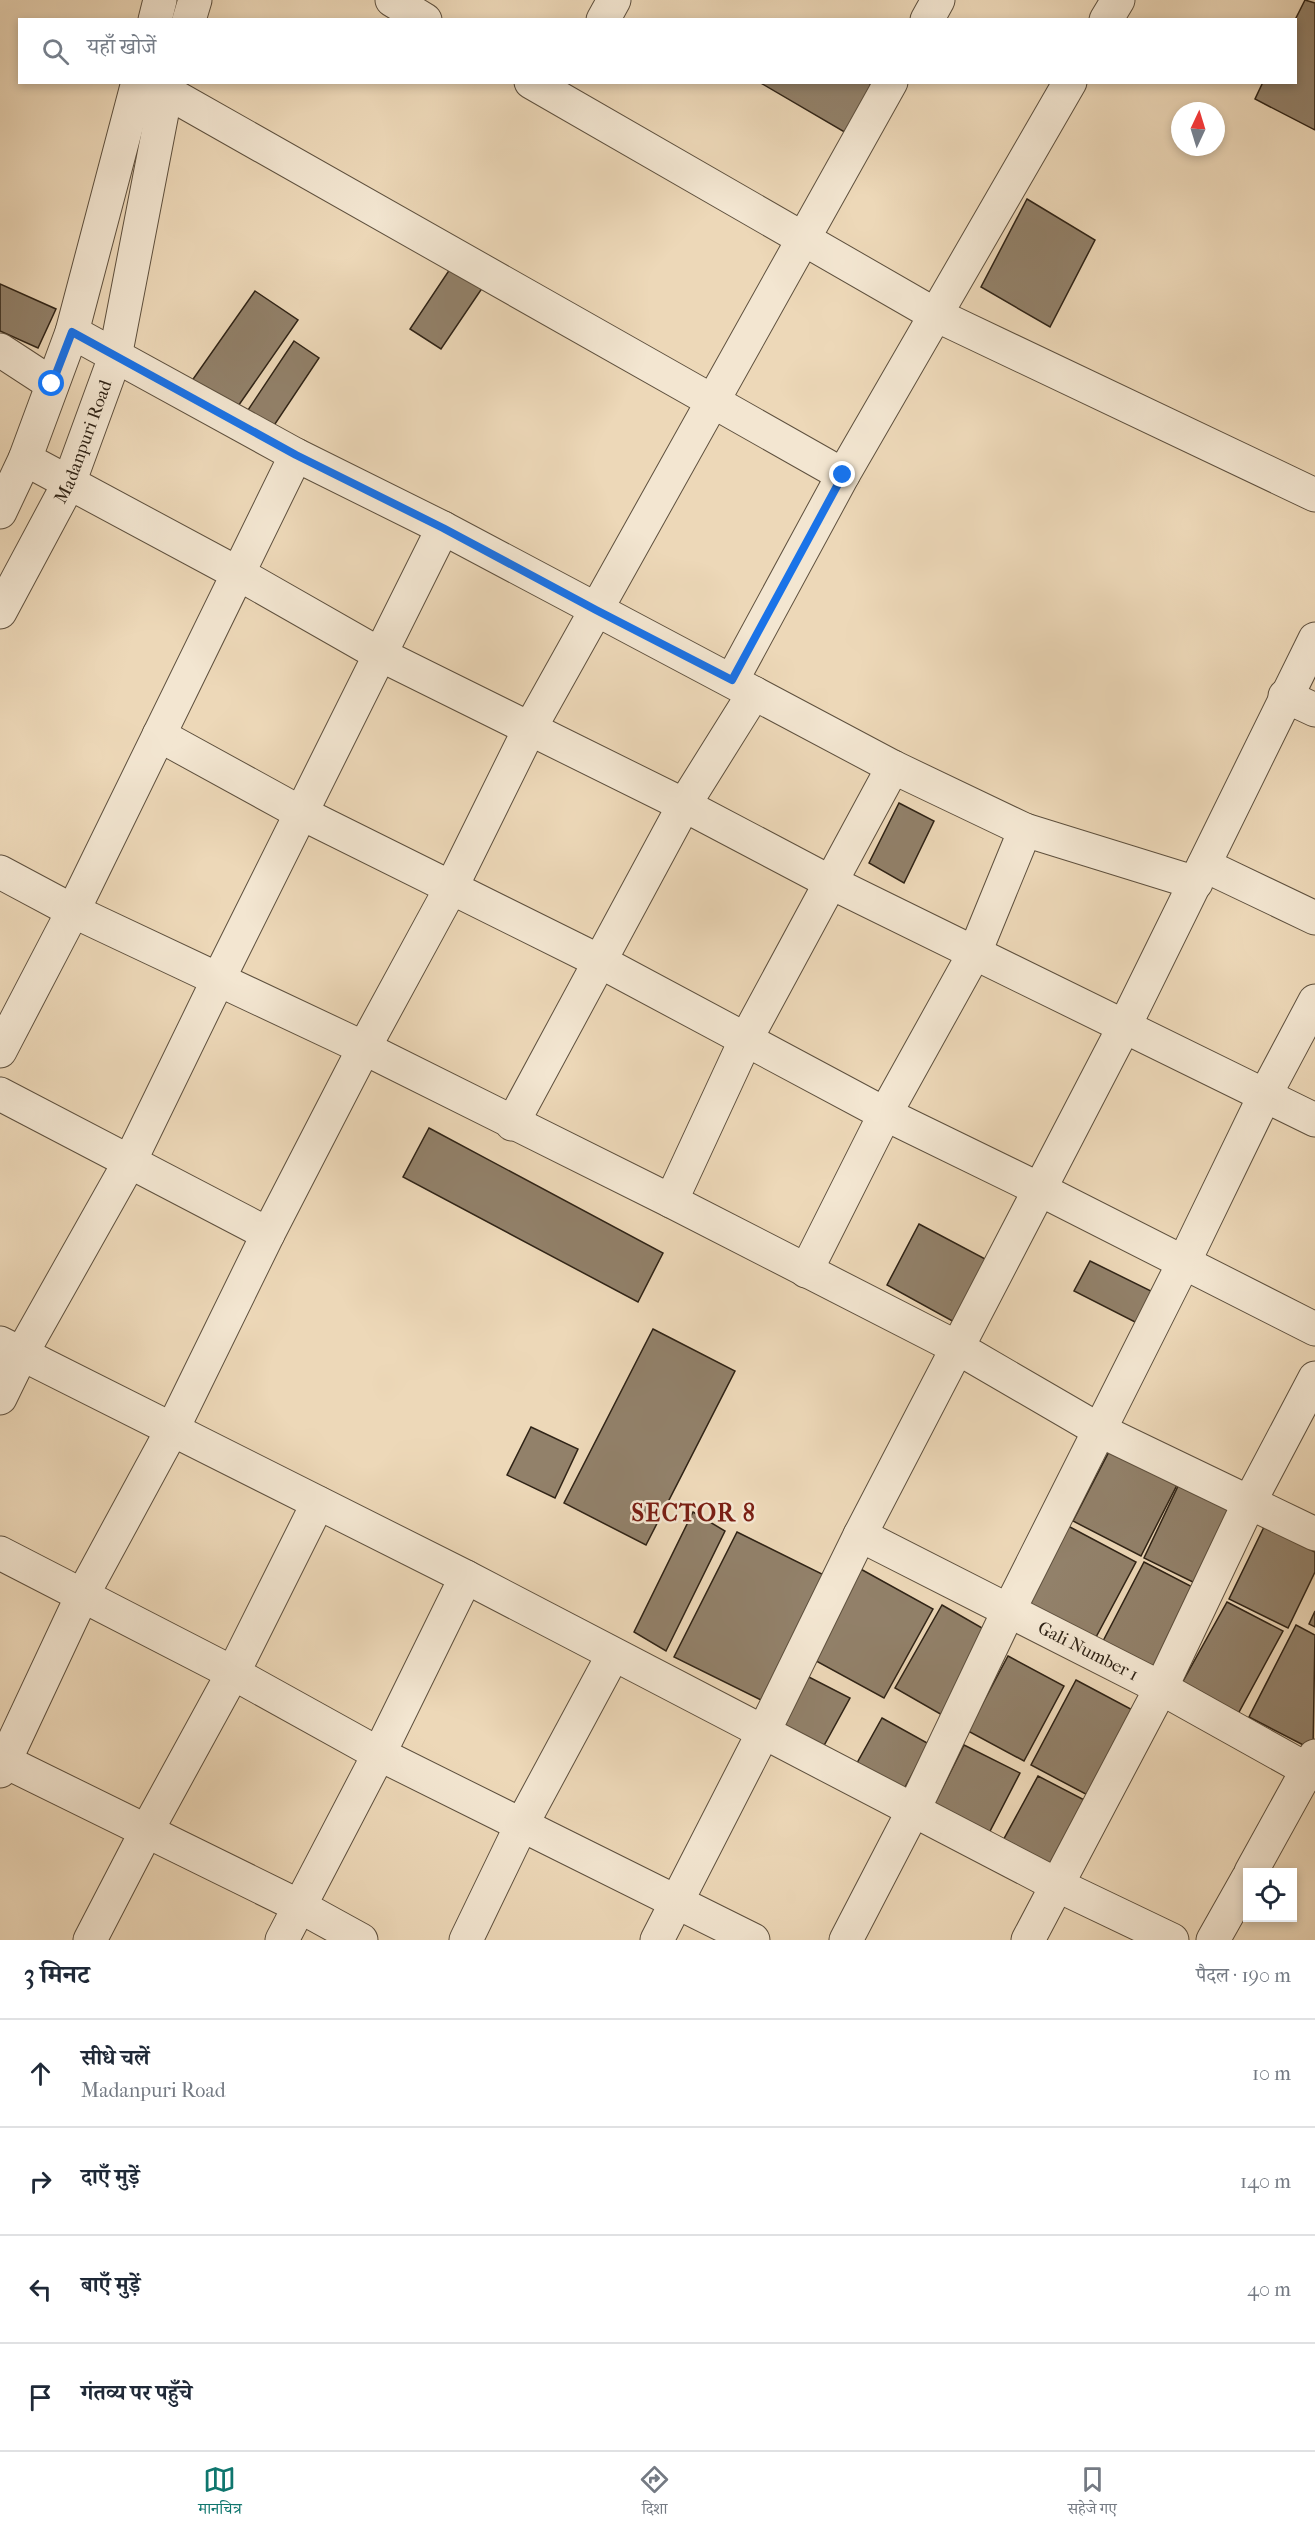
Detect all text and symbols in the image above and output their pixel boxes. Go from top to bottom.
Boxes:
search box [18,18,1297,84]
text: यहाँ खोजें [87,34,156,60]
icon: search [39,35,72,68]
north arrow [1171,102,1225,156]
route start [38,370,64,396]
street label: Madanpuri Road [50,377,116,507]
route end [829,461,855,487]
district label: SECTOR 8 [632,1499,756,1527]
street label: Gali Number 1 [1034,1617,1142,1685]
map controls [1243,1868,1297,1922]
button: locate [1243,1868,1297,1922]
text: 3 मिनट [24,1959,90,1990]
text: पैदल · 190 m [1196,1964,1291,1987]
text: सीधे चलें [81,2045,150,2071]
icon: ahead [24,2057,57,2090]
text: 10 m [1252,2062,1291,2085]
text: Madanpuri Road [81,2079,226,2102]
text: दाएँ मुड़ें [81,2164,140,2190]
icon: right [24,2165,57,2198]
text: 140 m [1240,2170,1291,2193]
text: बाएँ मुड़ें [81,2272,140,2298]
icon: left [24,2273,57,2306]
text: 40 m [1247,2278,1291,2301]
text: गंतव्य पर पहुँचे [81,2380,192,2406]
icon: arrive [24,2381,57,2414]
tab: मानचित्र [198,2463,242,2524]
tab: दिशा [638,2463,671,2524]
tab: सहेजे गए [1068,2463,1117,2524]

